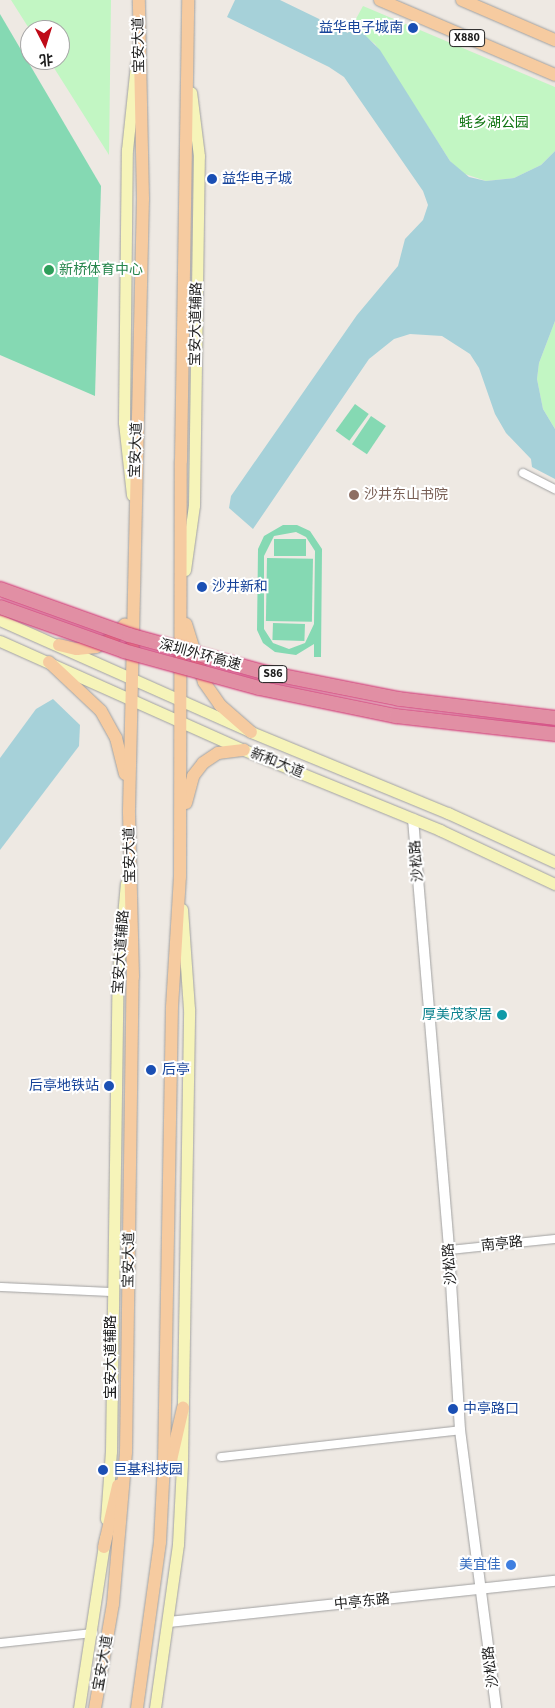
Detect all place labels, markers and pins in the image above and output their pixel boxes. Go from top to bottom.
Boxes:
place label: 益华电子城南 [319,20,403,36]
marker: 益华电子城南 [407,22,419,34]
place label: 益华电子城 [222,171,292,187]
marker: 益华电子城 [206,173,218,185]
place label: 新桥体育中心 [59,262,143,278]
marker: 新桥体育中心 [43,264,55,276]
place label: 沙井东山书院 [364,487,448,503]
marker: 沙井东山书院 [348,489,360,501]
place label: 沙井新和 [212,579,268,595]
marker: 沙井新和 [196,581,208,593]
place label: 厚美茂家居 [422,1007,492,1023]
marker: 厚美茂家居 [496,1009,508,1021]
place label: 后亭 [162,1062,190,1078]
marker: 后亭 [144,1063,158,1077]
place label: 后亭地铁站 [29,1078,99,1094]
marker: 后亭地铁站 [103,1080,115,1092]
place label: 中亭路口 [463,1401,519,1417]
marker: 中亭路口 [447,1403,459,1415]
place label: 巨基科技园 [113,1462,183,1478]
marker: 巨基科技园 [97,1464,109,1476]
place label: 美宜佳 [459,1557,501,1573]
marker: 美宜佳 [505,1559,517,1571]

